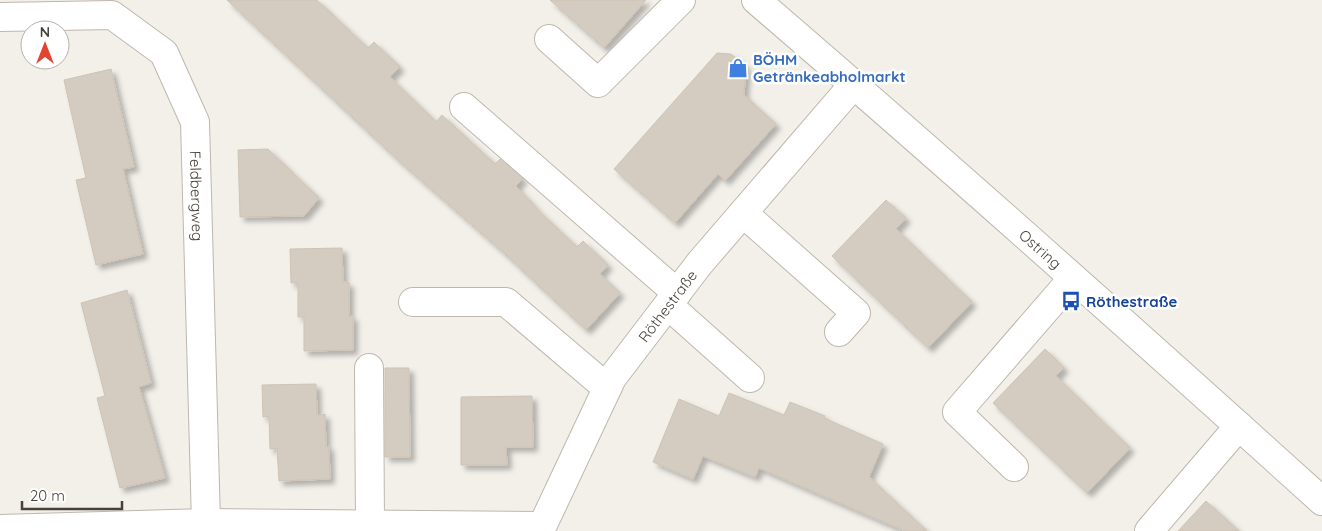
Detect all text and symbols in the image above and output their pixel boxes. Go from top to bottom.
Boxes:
north arrow [20,20,70,70]
text: N [40,23,50,41]
place label: BÖHM Getränkeabholmarkt [753,50,906,86]
shop icon: BÖHM Getränkeabholmarkt [727,57,749,79]
street label: Feldbergweg [186,150,208,242]
street label: Ostring [1015,225,1066,273]
street label: Röthestraße [634,266,701,346]
bus stop icon: Röthestraße [1060,290,1082,312]
place label: Röthestraße [1086,292,1178,311]
scale bar [22,478,122,510]
text: 20 m [30,486,65,505]

